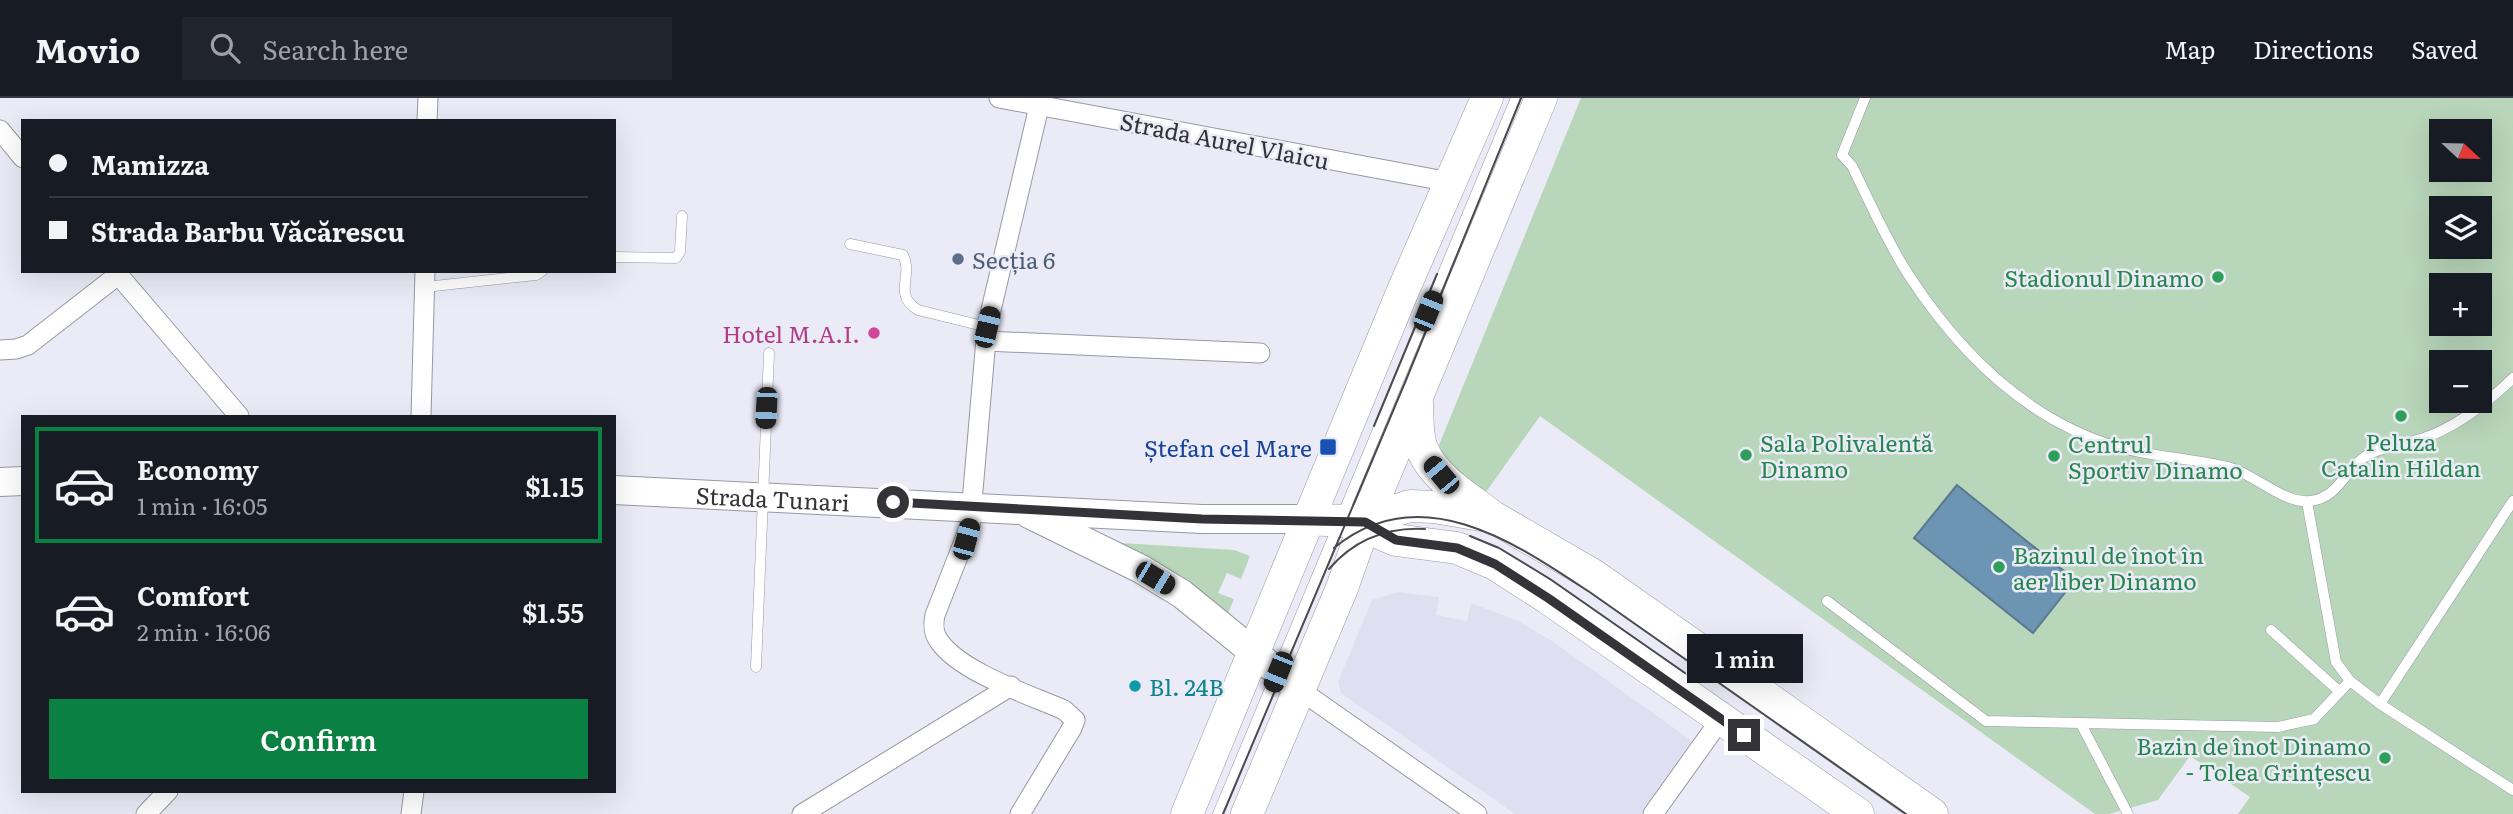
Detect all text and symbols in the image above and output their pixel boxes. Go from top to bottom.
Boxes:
search box [182,17,672,80]
text: Movio [35,24,140,73]
icon: search [206,29,244,67]
text: Search here [262,29,408,68]
text: Map [2164,31,2215,66]
text: Directions [2253,31,2373,66]
text: Saved [2411,31,2478,66]
street label: Strada Aurel Vlaicu [1117,103,1333,177]
north arrow [2429,119,2492,182]
map controls [2429,119,2492,413]
text: Mamizza [91,144,209,183]
button: layers [2429,196,2492,259]
text: Strada Barbu Văcărescu [91,211,405,250]
place label: Secția 6 [972,242,1055,276]
marker: Secția 6 [950,251,966,267]
place label: Stadionul Dinamo [2004,260,2204,294]
marker: Stadionul Dinamo [2210,269,2226,285]
button: + [2429,273,2492,336]
car [1411,288,1446,334]
car [973,304,1002,350]
place label: Hotel M.A.I. [722,316,860,350]
marker: Hotel M.A.I. [866,325,882,341]
button: − [2429,350,2492,413]
car [755,386,778,430]
marker: Peluza Catalin Hildan [2393,408,2409,424]
place label: Peluza Catalin Hildan [2321,424,2481,484]
place label: Sala Polivalentă Dinamo [1760,425,1934,485]
place label: Centrul Sportiv Dinamo [2068,426,2243,486]
place label: Ștefan cel Mare [1144,430,1312,464]
marker: Ștefan cel Mare [1318,437,1338,457]
marker: Sala Polivalentă Dinamo [1738,447,1754,463]
marker: Centrul Sportiv Dinamo [2046,448,2062,464]
text: Economy [137,449,259,488]
car [1420,452,1463,498]
icon: car [53,454,116,517]
text: $1.15 [525,466,584,505]
street label: Strada Tunari [695,477,851,519]
route start [877,486,909,518]
text: 1 min · 16:05 [137,488,267,522]
car [951,516,982,562]
place label: Bazinul de înot în aer liber Dinamo [2013,537,2204,597]
car [1132,558,1179,598]
marker: Bazinul de înot în aer liber Dinamo [1991,559,2007,575]
text: Comfort [137,575,249,614]
icon: car [53,580,116,643]
text: $1.55 [522,592,584,631]
text: 2 min · 16:06 [137,614,270,648]
callout: 1 min [1686,634,1802,682]
text: 1 min [1715,641,1775,675]
car [1261,649,1296,695]
place label: Bl. 24B [1149,669,1224,703]
marker: Bl. 24B [1127,678,1143,694]
button: Confirm [49,699,588,779]
route end [1728,719,1760,751]
place label: Bazin de înot Dinamo - Tolea Grințescu [2136,728,2371,788]
marker: Bazin de înot Dinamo - Tolea Grințescu [2377,750,2393,766]

